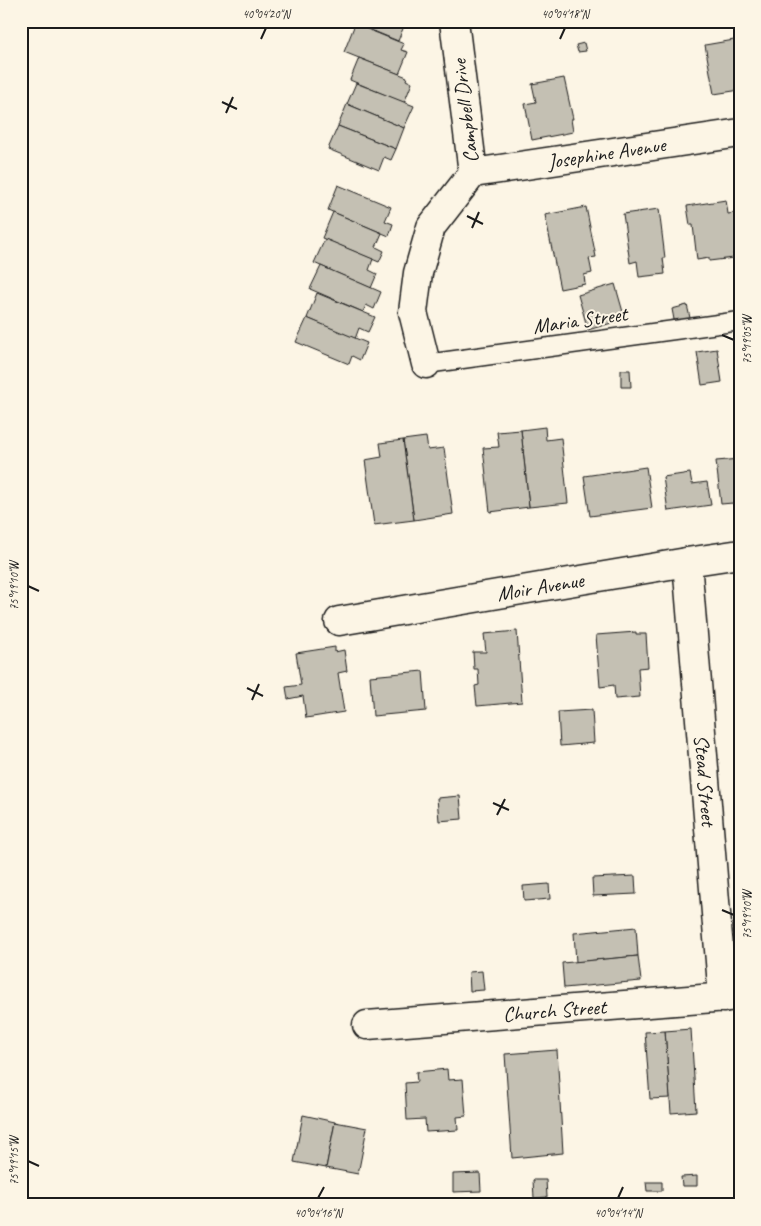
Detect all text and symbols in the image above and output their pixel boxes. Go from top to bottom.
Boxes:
text: 40°04'20"N [242,6,291,22]
text: 40°04'18"N [541,6,590,22]
street label: Campbell Drive [445,55,484,164]
street label: Josephine Avenue [545,131,669,175]
street label: Maria Street [531,300,631,339]
text: 75°19'05"W [739,313,755,364]
text: 75°19'10"W [6,559,22,610]
street label: Moir Avenue [495,567,587,607]
street label: Stead Street [688,734,722,829]
text: 75°19'10"W [739,888,755,939]
street label: Church Street [502,993,609,1027]
text: 75°19'15"W [6,1134,22,1185]
text: 40°04'16"N [294,1205,343,1221]
text: 40°04'14"N [594,1205,643,1221]

